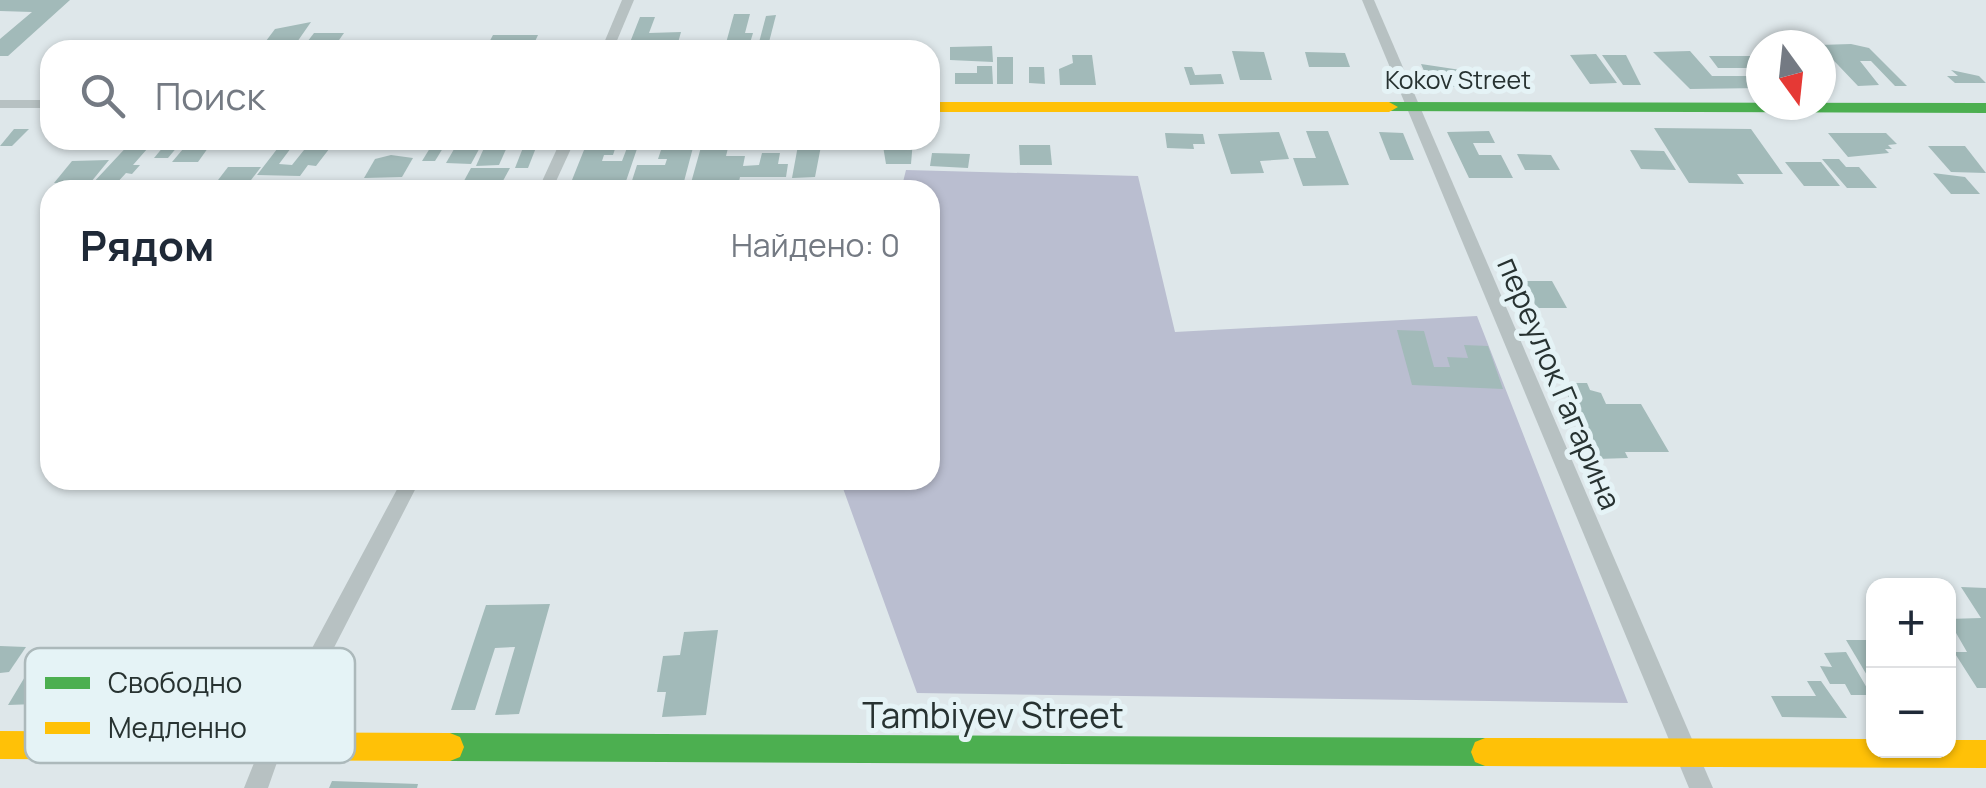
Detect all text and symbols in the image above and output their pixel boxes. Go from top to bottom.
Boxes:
north arrow [1746,30,1836,120]
search box [40,40,940,150]
street label: Kokov Street [1385,62,1531,97]
icon: search [75,68,130,123]
text: Поиск [155,69,265,121]
text: Рядом [80,216,214,274]
text: Найдено: 0 [731,223,900,267]
street label: переулок Гагарина [1488,251,1632,515]
map controls [1866,578,1956,758]
button: + [1866,578,1956,668]
legend [25,648,355,763]
text: Свободно [108,663,242,701]
button: − [1866,668,1956,758]
street label: Tambiyev Street [862,691,1124,739]
text: Медленно [108,708,247,746]

